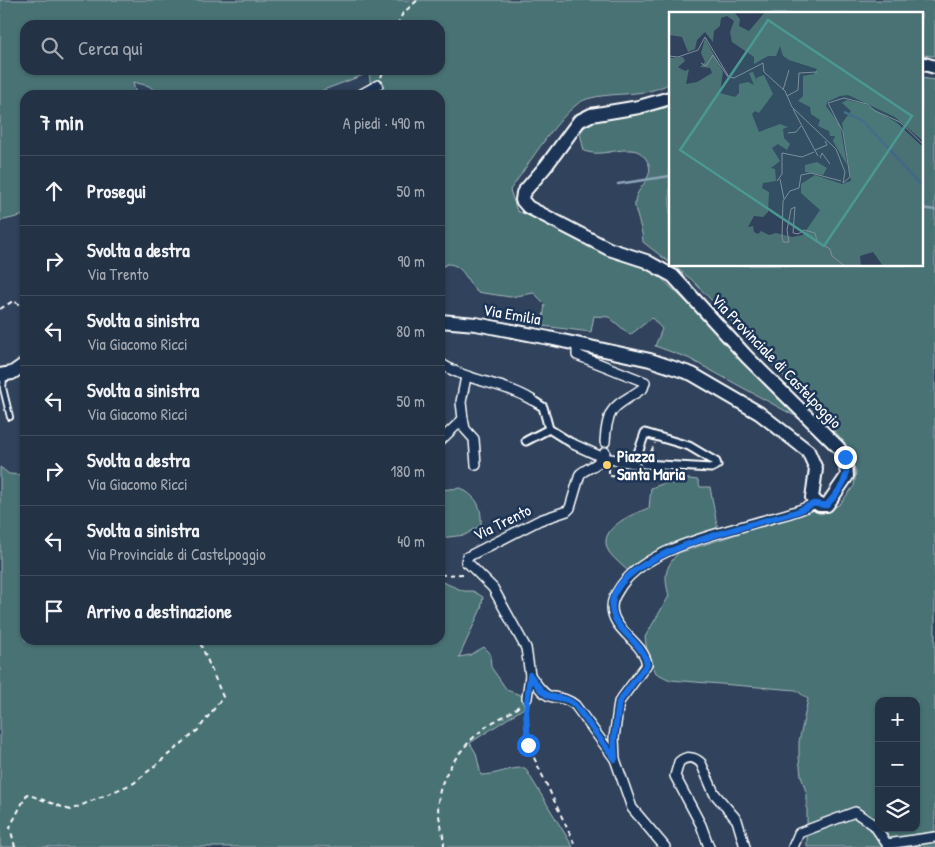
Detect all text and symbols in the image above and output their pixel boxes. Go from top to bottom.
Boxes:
inset map [669,12,922,266]
search box [20,20,445,75]
icon: search [38,34,66,62]
text: Cerca qui [78,35,143,61]
text: 7 min [40,108,84,137]
text: A piedi · 490 m [343,112,425,134]
icon: ahead [40,177,68,205]
text: Prosegui [87,178,146,204]
text: 50 m [397,180,425,202]
text: Svolta a destra [87,237,190,263]
icon: right [40,247,68,275]
text: 90 m [397,250,425,272]
text: Via Trento [87,263,149,285]
street label: Via Provinciale di Castelpoggio [707,289,847,433]
street label: Via Emilia [481,298,543,330]
text: Svolta a sinistra [87,307,199,333]
icon: left [40,317,68,345]
text: 80 m [396,320,425,342]
text: Via Giacomo Ricci [87,333,188,355]
text: Svolta a sinistra [87,377,199,403]
icon: left [40,387,68,415]
text: 50 m [397,390,425,412]
text: Via Giacomo Ricci [87,403,188,425]
place label: Piazza Santa Maria [617,445,686,485]
route end [834,446,857,469]
text: Svolta a destra [87,447,190,473]
icon: right [40,457,68,485]
marker: Piazza Santa Maria [601,459,613,471]
text: 180 m [391,460,425,482]
text: Via Giacomo Ricci [87,473,188,495]
street label: Via Trento [469,498,535,545]
text: Svolta a sinistra [87,517,199,543]
icon: left [40,527,68,555]
text: 40 m [397,530,425,552]
text: Via Provinciale di Castelpoggio [87,543,266,565]
icon: arrive [40,597,68,625]
text: Arrivo a destinazione [87,598,232,624]
map controls [875,697,920,832]
button: + [875,697,920,742]
route start [517,734,540,757]
button: − [875,742,920,787]
button: layers [875,787,920,832]

